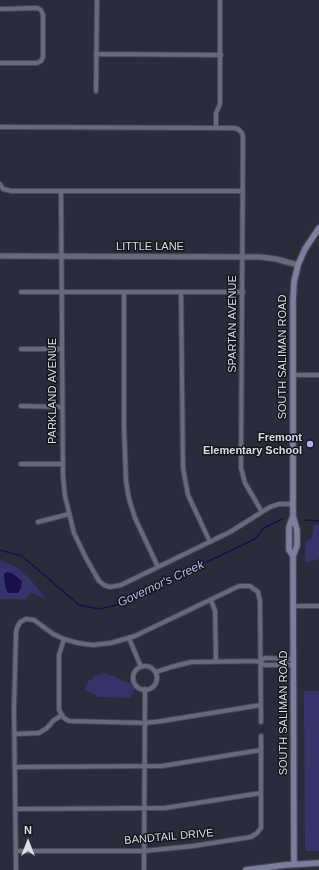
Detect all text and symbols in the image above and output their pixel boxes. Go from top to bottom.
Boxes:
street label: LITTLE LANE [116,240,184,254]
street label: SPARTAN AVENUE [226,275,240,373]
street label: SOUTH SALIMAN ROAD [276,295,290,419]
street label: PARKLAND AVENUE [46,338,60,444]
place label: Fremont Elementary School [203,431,302,457]
marker: Fremont Elementary School [305,439,315,449]
water label: Governor's Creek [116,558,206,610]
street label: SOUTH SALIMAN ROAD [277,651,291,775]
north arrow [8,822,48,862]
text: N [24,824,32,836]
street label: BANDTAIL DRIVE [124,827,214,847]

